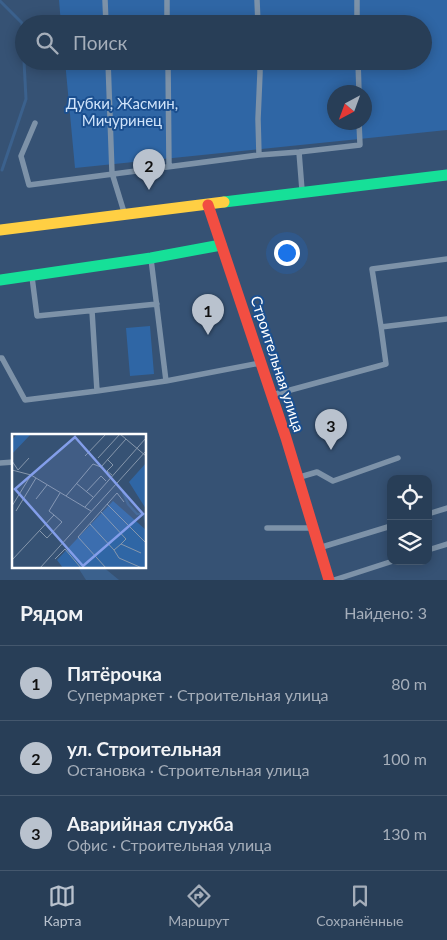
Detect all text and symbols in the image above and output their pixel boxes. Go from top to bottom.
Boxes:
search box [15,15,432,70]
icon: search [33,29,61,57]
text: Поиск [73,31,127,54]
north arrow [327,85,372,130]
park label: Дубки, Жасмин, Мичуринец [66,94,178,129]
pin: 2 [133,149,165,190]
your location [274,240,300,266]
street label: Строительная улица [247,293,308,434]
pin: 1 [192,294,224,335]
pin: 3 [315,409,347,450]
inset map [12,434,146,568]
map controls [387,475,432,565]
button: locate [387,475,432,520]
button: layers [387,520,432,565]
text: Рядом [20,600,83,625]
text: Найдено: 3 [344,603,427,622]
text: Пятёрочка [67,662,162,685]
text: 1 [31,674,41,693]
text: 80 m [391,674,427,693]
text: Супермаркет · Строительная улица [67,685,329,704]
text: ул. Строительная [67,737,222,760]
text: 2 [31,749,41,768]
text: 100 m [382,749,427,768]
text: Остановка · Строительная улица [67,760,309,779]
text: Аварийная служба [67,812,234,835]
text: 3 [31,824,41,843]
text: 130 m [382,824,427,843]
text: Офис · Строительная улица [67,835,272,854]
tab: Карта [43,882,81,929]
tab: Маршрут [168,882,229,929]
tab: Сохранённые [316,882,403,929]

